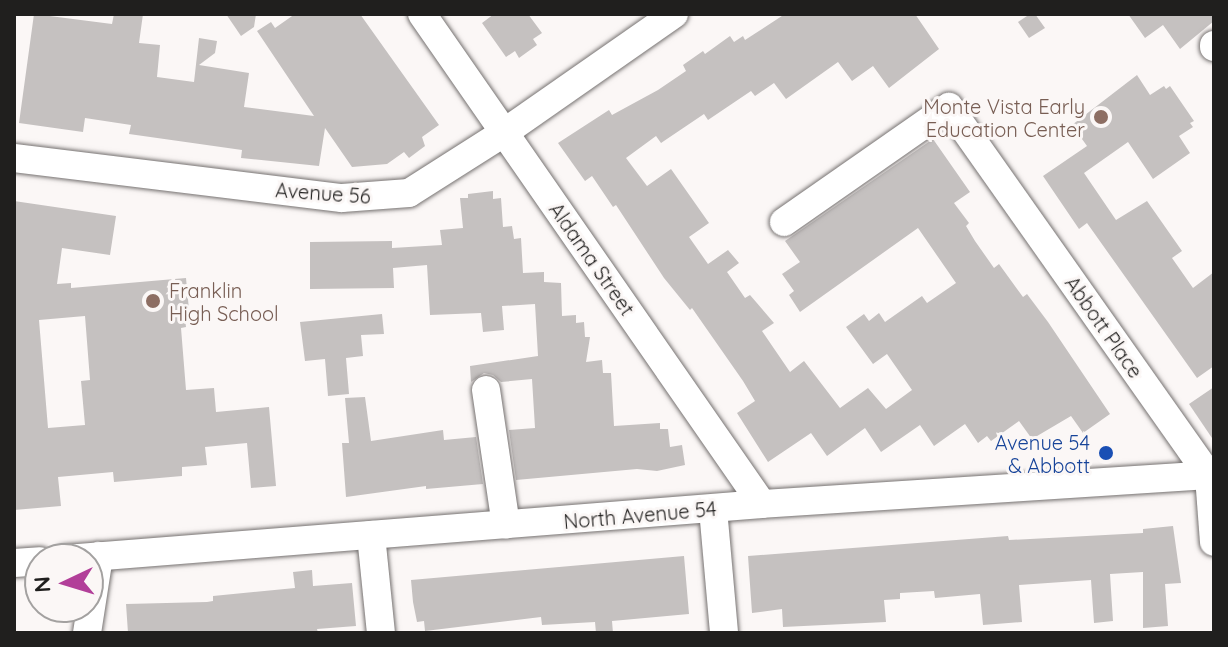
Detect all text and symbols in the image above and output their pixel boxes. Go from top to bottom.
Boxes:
place label: Monte Vista Early Education Center [923,94,1085,141]
marker: Monte Vista Early Education Center [1092,108,1110,126]
street label: Avenue 56 [275,178,371,208]
street label: Aldama Street [544,198,640,320]
street label: Abbott Place [1060,272,1148,382]
place label: Franklin High School [169,278,279,325]
marker: Franklin High School [144,292,162,310]
place label: Avenue 54 & Abbott [995,430,1090,477]
marker: Avenue 54 & Abbott [1097,444,1115,462]
street label: North Avenue 54 [563,496,717,534]
north arrow [24,543,104,623]
text: N [28,575,57,594]

